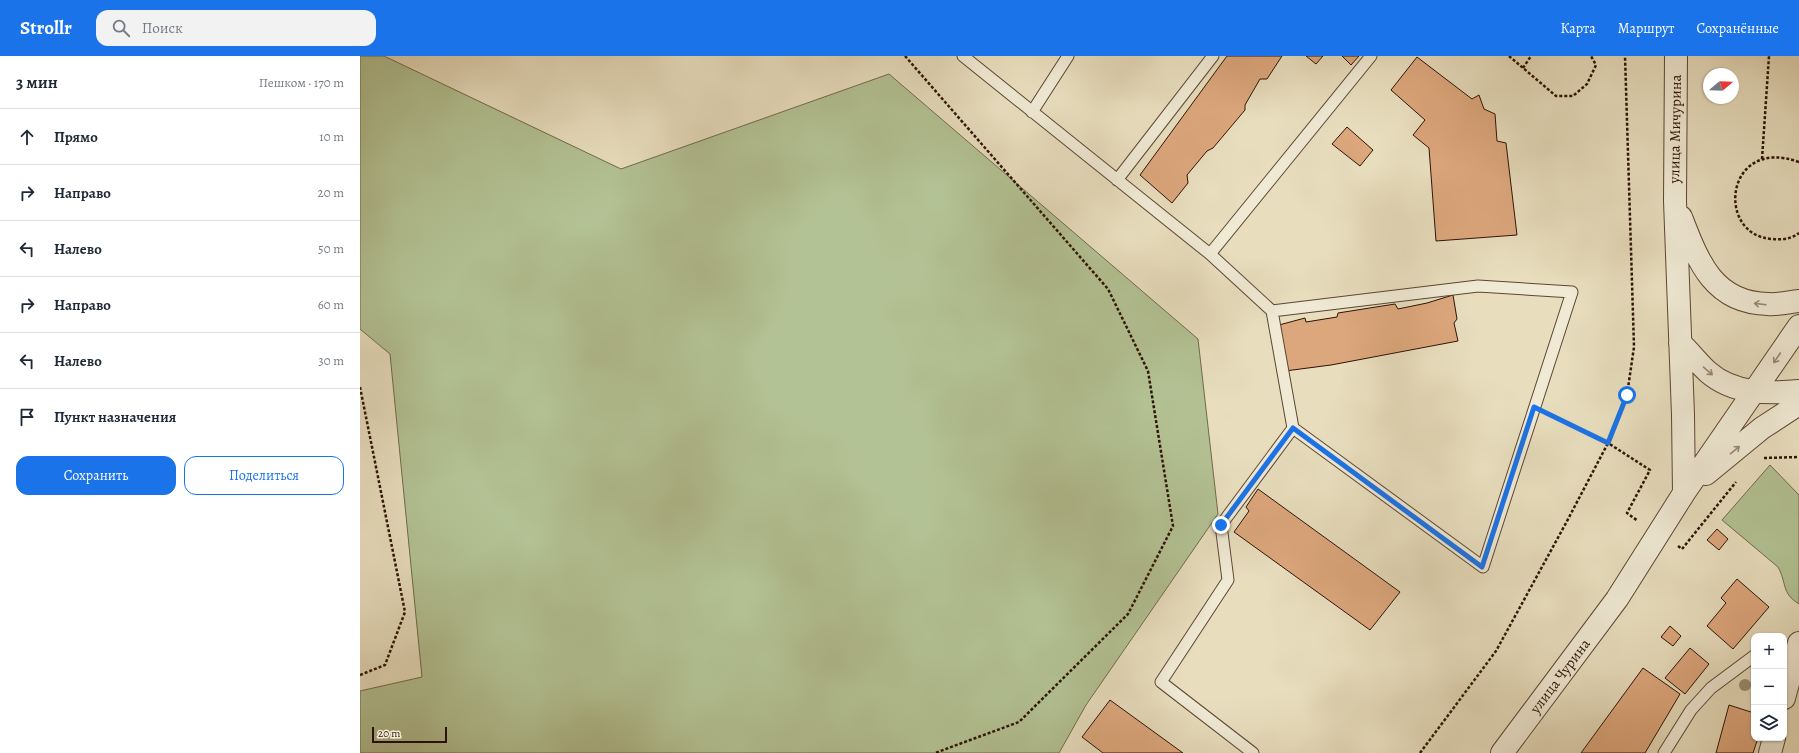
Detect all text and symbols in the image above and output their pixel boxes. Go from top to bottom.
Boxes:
search box [96,10,376,46]
text: Strollr [20,15,72,41]
icon: search [110,17,132,39]
text: Поиск [142,18,183,38]
text: Карта [1561,19,1596,38]
text: Маршрут [1618,19,1674,38]
text: Сохранённые [1696,19,1779,38]
north arrow [1703,68,1739,104]
text: 3 мин [16,71,58,94]
text: Пешком · 170 m [259,74,344,91]
street label: улица Мичурина [1664,74,1686,185]
icon: ahead [16,126,38,148]
text: Прямо [54,127,98,147]
text: 10 m [319,128,344,145]
icon: right [16,182,38,204]
text: Направо [54,183,111,203]
text: 20 m [318,184,344,201]
icon: left [16,238,38,260]
text: Налево [54,239,102,259]
text: 50 m [318,240,344,257]
icon: right [16,294,38,316]
text: Направо [54,295,111,315]
text: 60 m [318,296,344,313]
one-way arrow [1754,300,1767,307]
icon: left [16,350,38,372]
text: Налево [54,351,102,371]
text: 30 m [318,352,344,369]
one-way arrow [1773,352,1781,363]
one-way arrow [1702,366,1713,375]
route start [1618,386,1636,404]
icon: arrive [16,406,38,428]
text: Пункт назначения [54,407,176,427]
one-way arrow [1730,445,1740,454]
button: Сохранить [16,456,176,495]
button: Поделиться [184,456,344,495]
route end [1212,516,1230,534]
map controls [1751,633,1787,741]
button: + [1751,633,1787,669]
street label: улица Чурина [1525,634,1595,718]
button: − [1751,669,1787,705]
button: layers [1751,705,1787,741]
scale bar [372,725,447,744]
text: 20 m [378,726,400,741]

